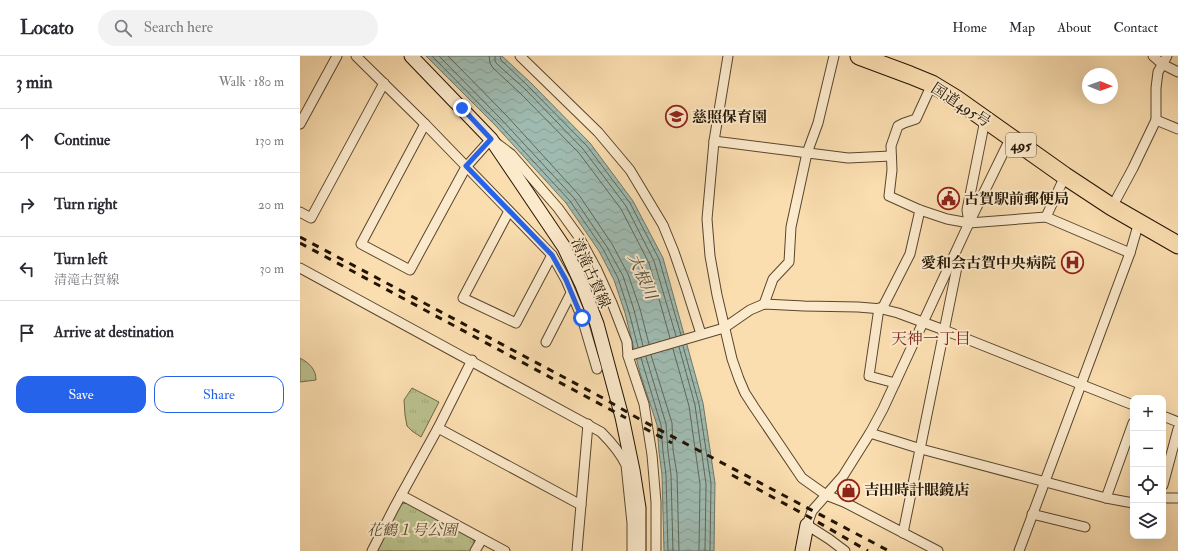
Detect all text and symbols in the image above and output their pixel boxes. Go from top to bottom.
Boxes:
search box [98,10,378,46]
text: Locato [20,16,74,40]
icon: search [112,17,134,39]
text: Search here [144,18,213,37]
text: Home [952,19,987,36]
text: Map [1009,19,1035,36]
text: About [1057,19,1091,36]
text: Contact [1113,19,1158,36]
north arrow [1082,68,1118,104]
text: 3 min [16,72,53,93]
text: Walk · 180 m [219,74,284,90]
street label: 国道495号 [927,79,994,132]
route end [453,99,471,117]
school or university icon: 慈照保育園 [664,104,690,130]
place label: 慈照保育園 [692,108,767,127]
icon: ahead [16,130,38,152]
text: Continue [54,131,110,150]
text: 130 m [255,133,284,149]
road number: 495 [1006,133,1036,157]
public building icon: 古賀駅前郵便局 [935,186,961,212]
place label: 古賀駅前郵便局 [964,190,1069,209]
icon: right [16,194,38,216]
text: Turn right [54,195,117,214]
text: 20 m [258,197,284,213]
street label: 清滝古賀線 [567,235,614,311]
text: Turn left [54,250,108,269]
water label: 大根川 [623,250,662,304]
hospital icon: 愛和会古賀中央病院 [1059,250,1085,276]
place label: 愛和会古賀中央病院 [921,254,1056,273]
icon: left [16,258,38,280]
text: 30 m [260,261,284,277]
text: 清滝古賀線 [54,272,119,288]
route start [573,309,591,327]
icon: arrive [16,322,38,344]
text: Arrive at destination [54,323,174,342]
district label: 天神一丁目 [891,329,971,349]
button: Save [16,376,146,413]
button: Share [154,376,284,413]
map controls [1130,395,1166,539]
button: + [1130,395,1166,431]
button: − [1130,431,1166,467]
button: locate [1130,467,1166,503]
shop icon: 吉田時計眼鏡店 [836,477,862,503]
place label: 吉田時計眼鏡店 [864,481,969,500]
button: layers [1130,503,1166,539]
park label: 花鶴１号公園 [367,521,460,540]

